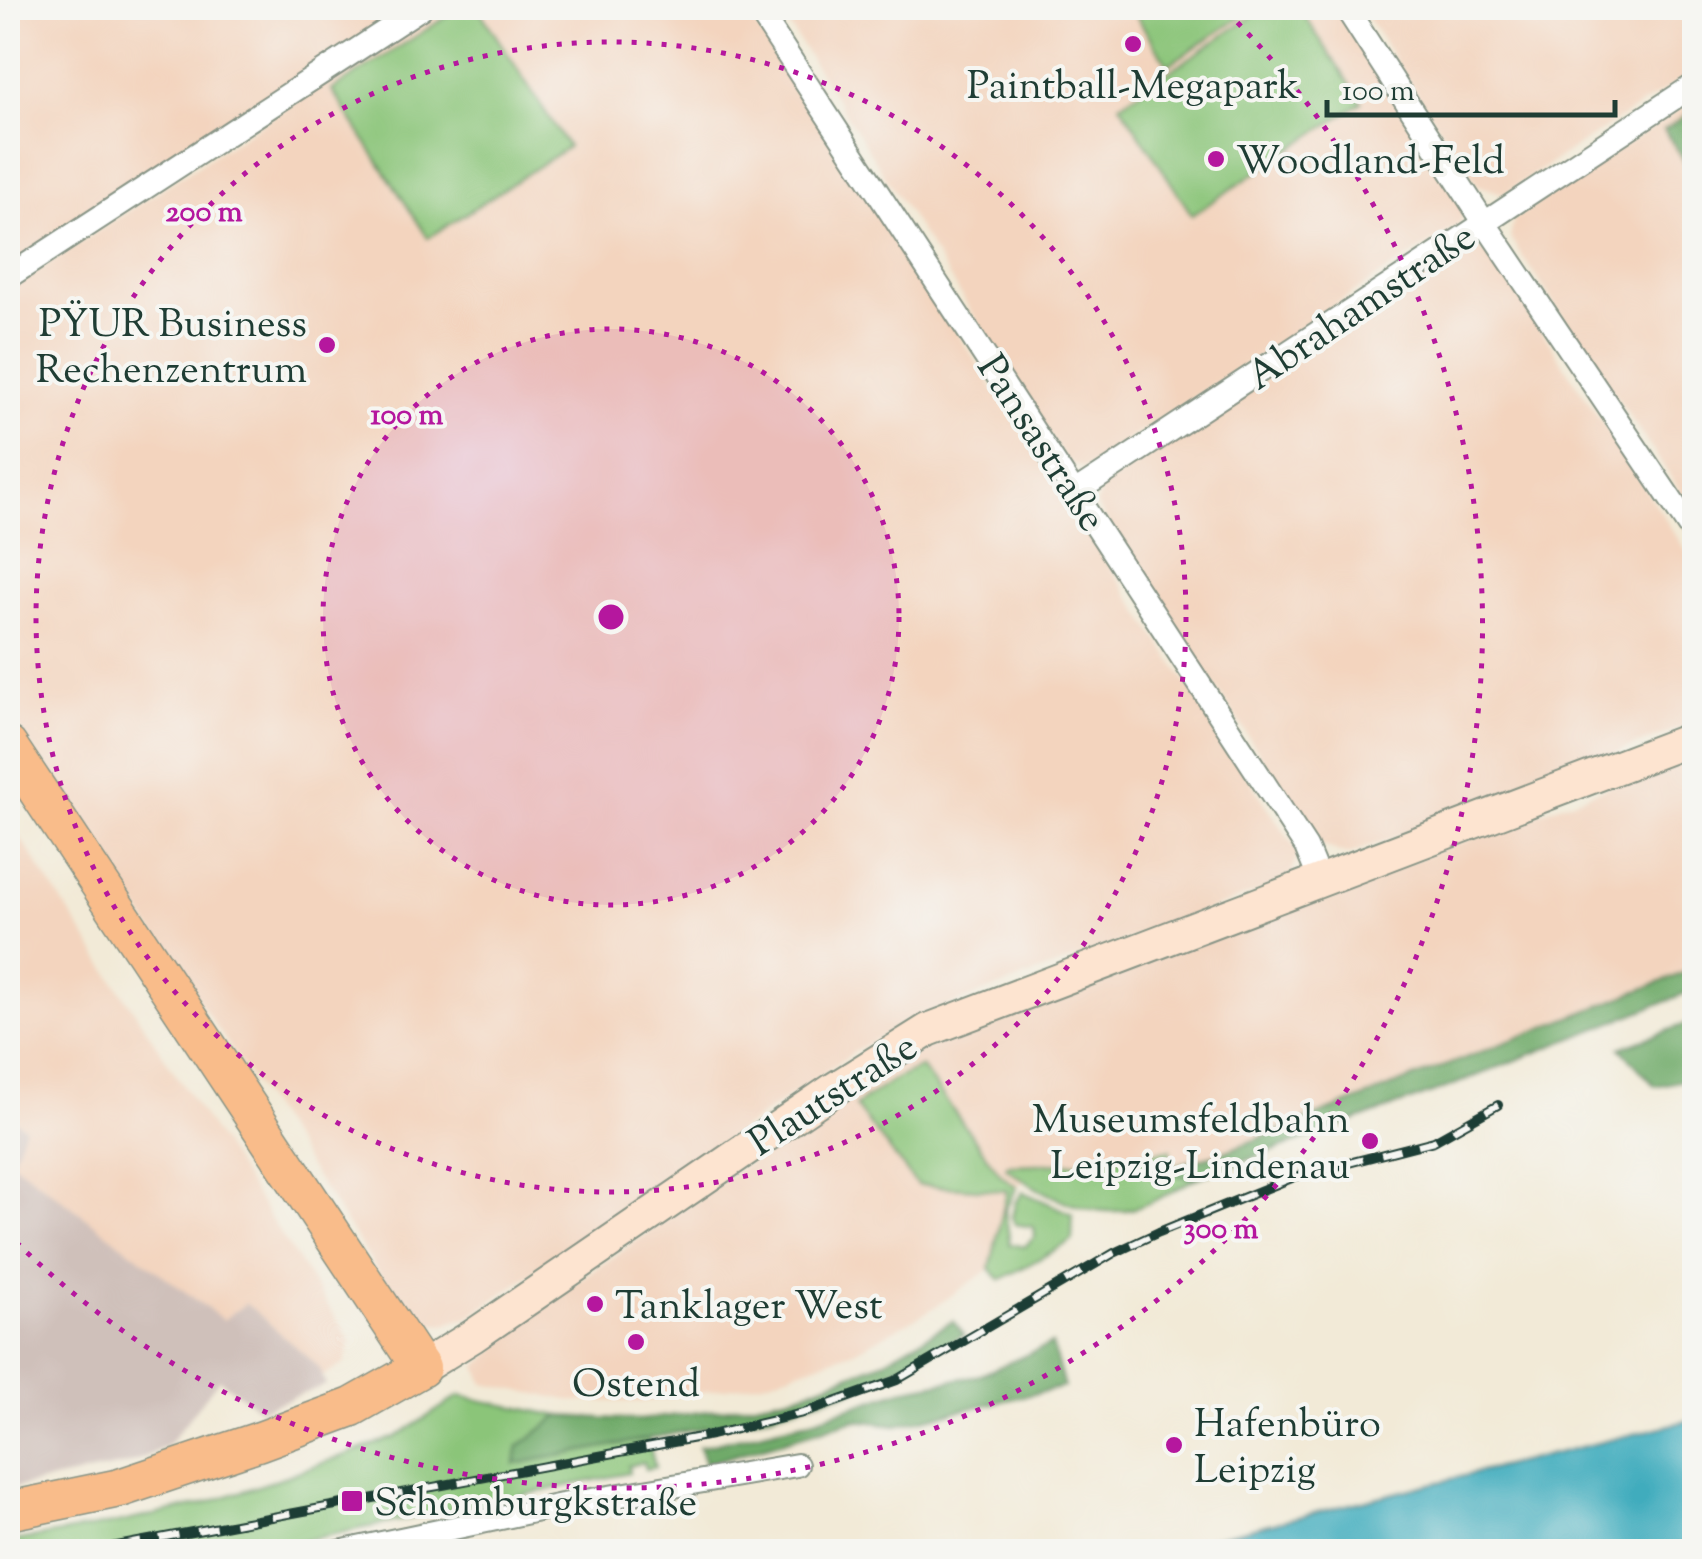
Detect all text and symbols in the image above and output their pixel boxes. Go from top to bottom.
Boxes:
marker: Paintball-Megapark [1122,33,1144,55]
scale bar [1327,55,1614,117]
place label: Paintball-Megapark [967,60,1299,117]
text: 100 m [1342,71,1415,114]
place label: Woodland-Feld [1236,135,1505,192]
marker: Woodland-Feld [1205,148,1227,170]
text: 200 m [166,192,243,235]
street label: Abrahamstraße [1237,211,1488,406]
place label: PŸUR Business Rechenzentrum [36,298,307,401]
marker: PŸUR Business Rechenzentrum [316,334,338,356]
street label: Pansastraße [961,345,1118,544]
text: 100 m [371,395,444,438]
centre of rings [593,599,629,635]
street label: Plautstraße [739,1021,930,1173]
place label: Museumsfeldbahn Leipzig-Lindenau [1032,1094,1350,1197]
marker: Museumsfeldbahn Leipzig-Lindenau [1359,1130,1381,1152]
text: 300 m [1184,1209,1259,1252]
place label: Tanklager West [615,1280,883,1337]
marker: Tanklager West [584,1293,606,1315]
marker: Ostend [625,1331,647,1353]
place label: Ostend [572,1358,700,1415]
place label: Hafenbüro Leipzig [1194,1398,1381,1501]
marker: Hafenbüro Leipzig [1163,1434,1185,1456]
place label: Schomburgkstraße [374,1477,697,1534]
marker: Schomburgkstraße [339,1488,365,1514]

